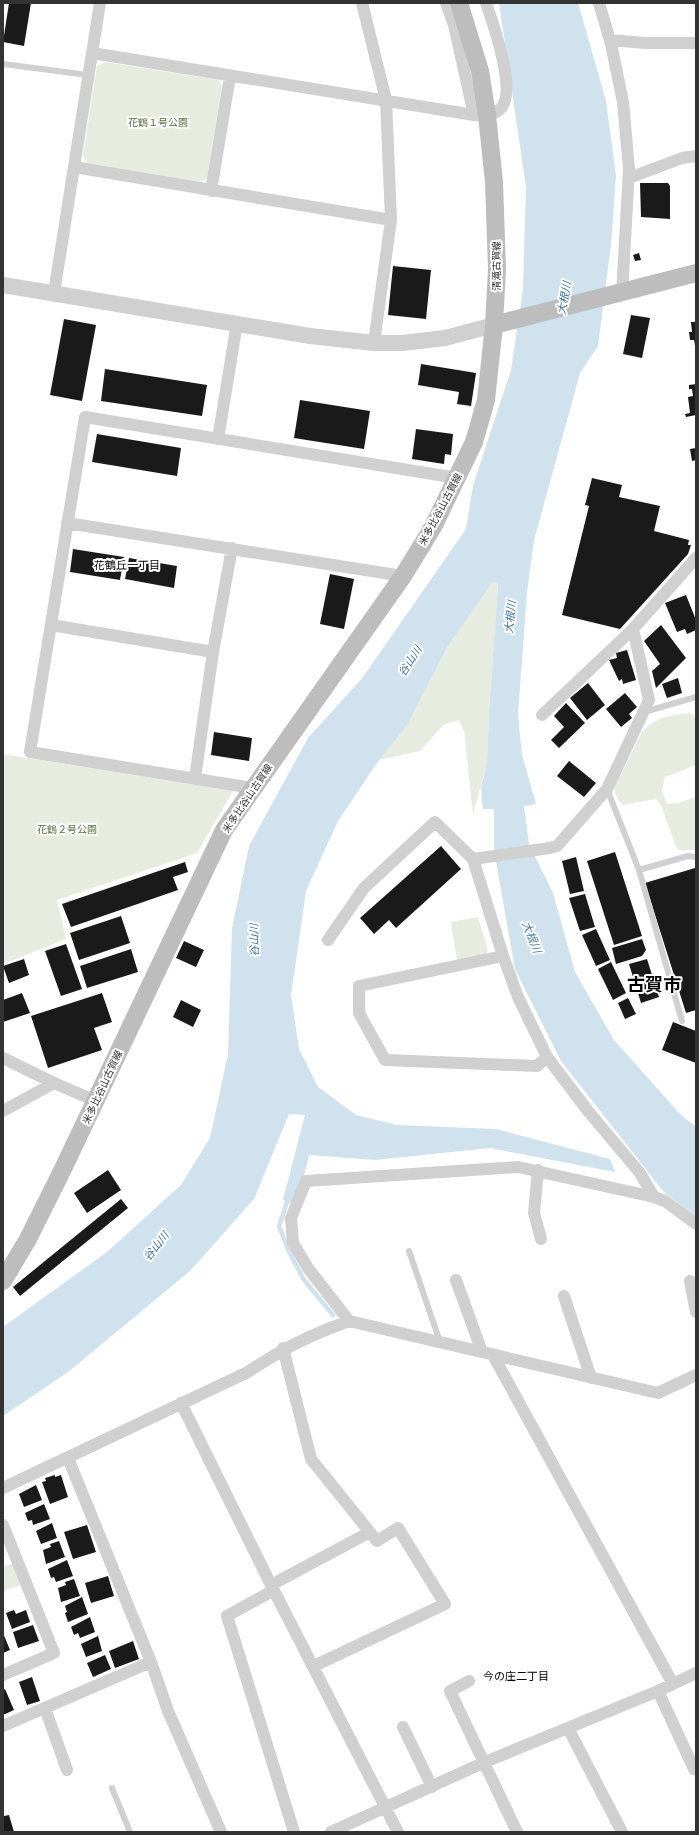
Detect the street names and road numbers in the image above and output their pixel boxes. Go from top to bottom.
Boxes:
street label: 清滝古賀線 [490,241,502,291]
street label: 米多比谷山古賀線 [416,471,464,547]
street label: 米多比谷山古賀線 [220,761,274,835]
street label: 米多比谷山古賀線 [80,1048,124,1126]

